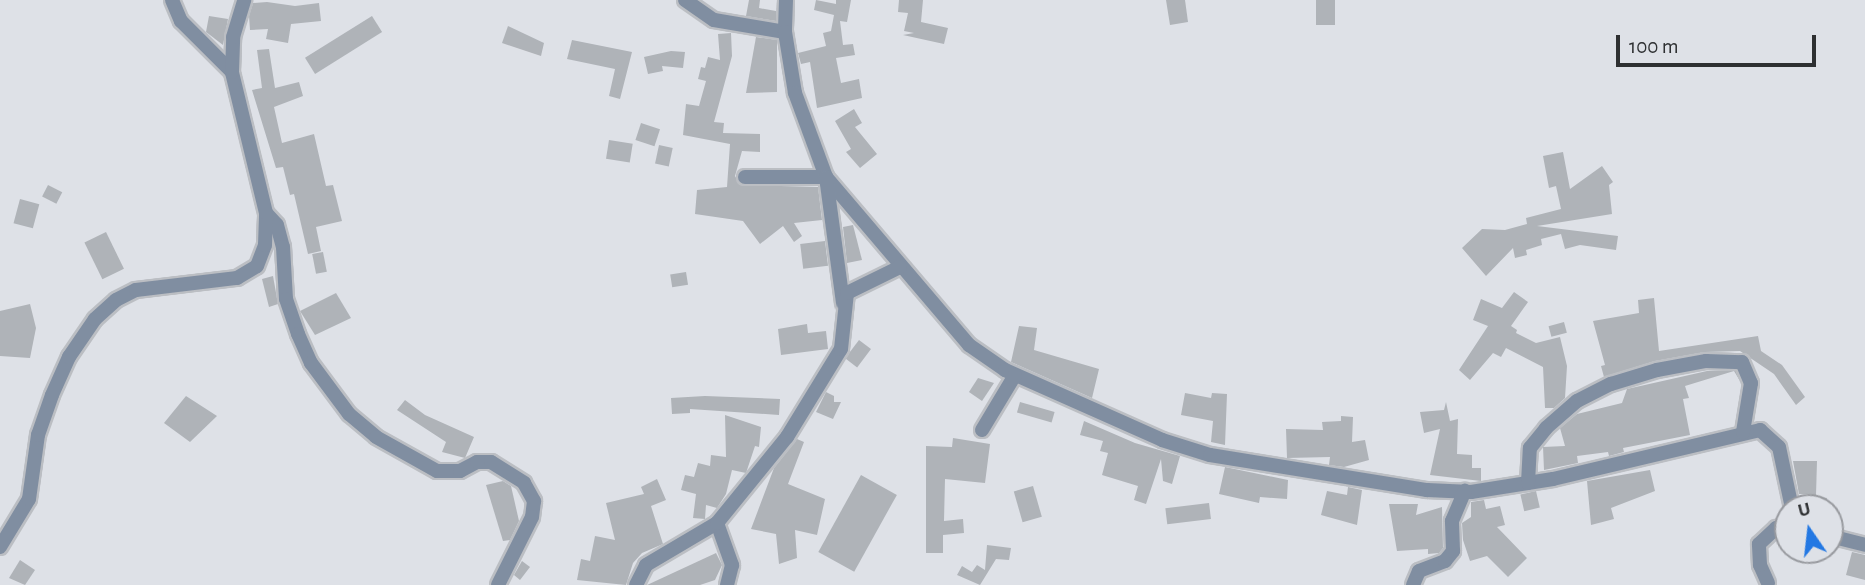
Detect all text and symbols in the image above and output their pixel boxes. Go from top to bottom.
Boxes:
scale bar [1620,21,1820,65]
text: 100 m [1629,36,1679,57]
north arrow [1774,494,1844,564]
text: U [1796,499,1812,521]

